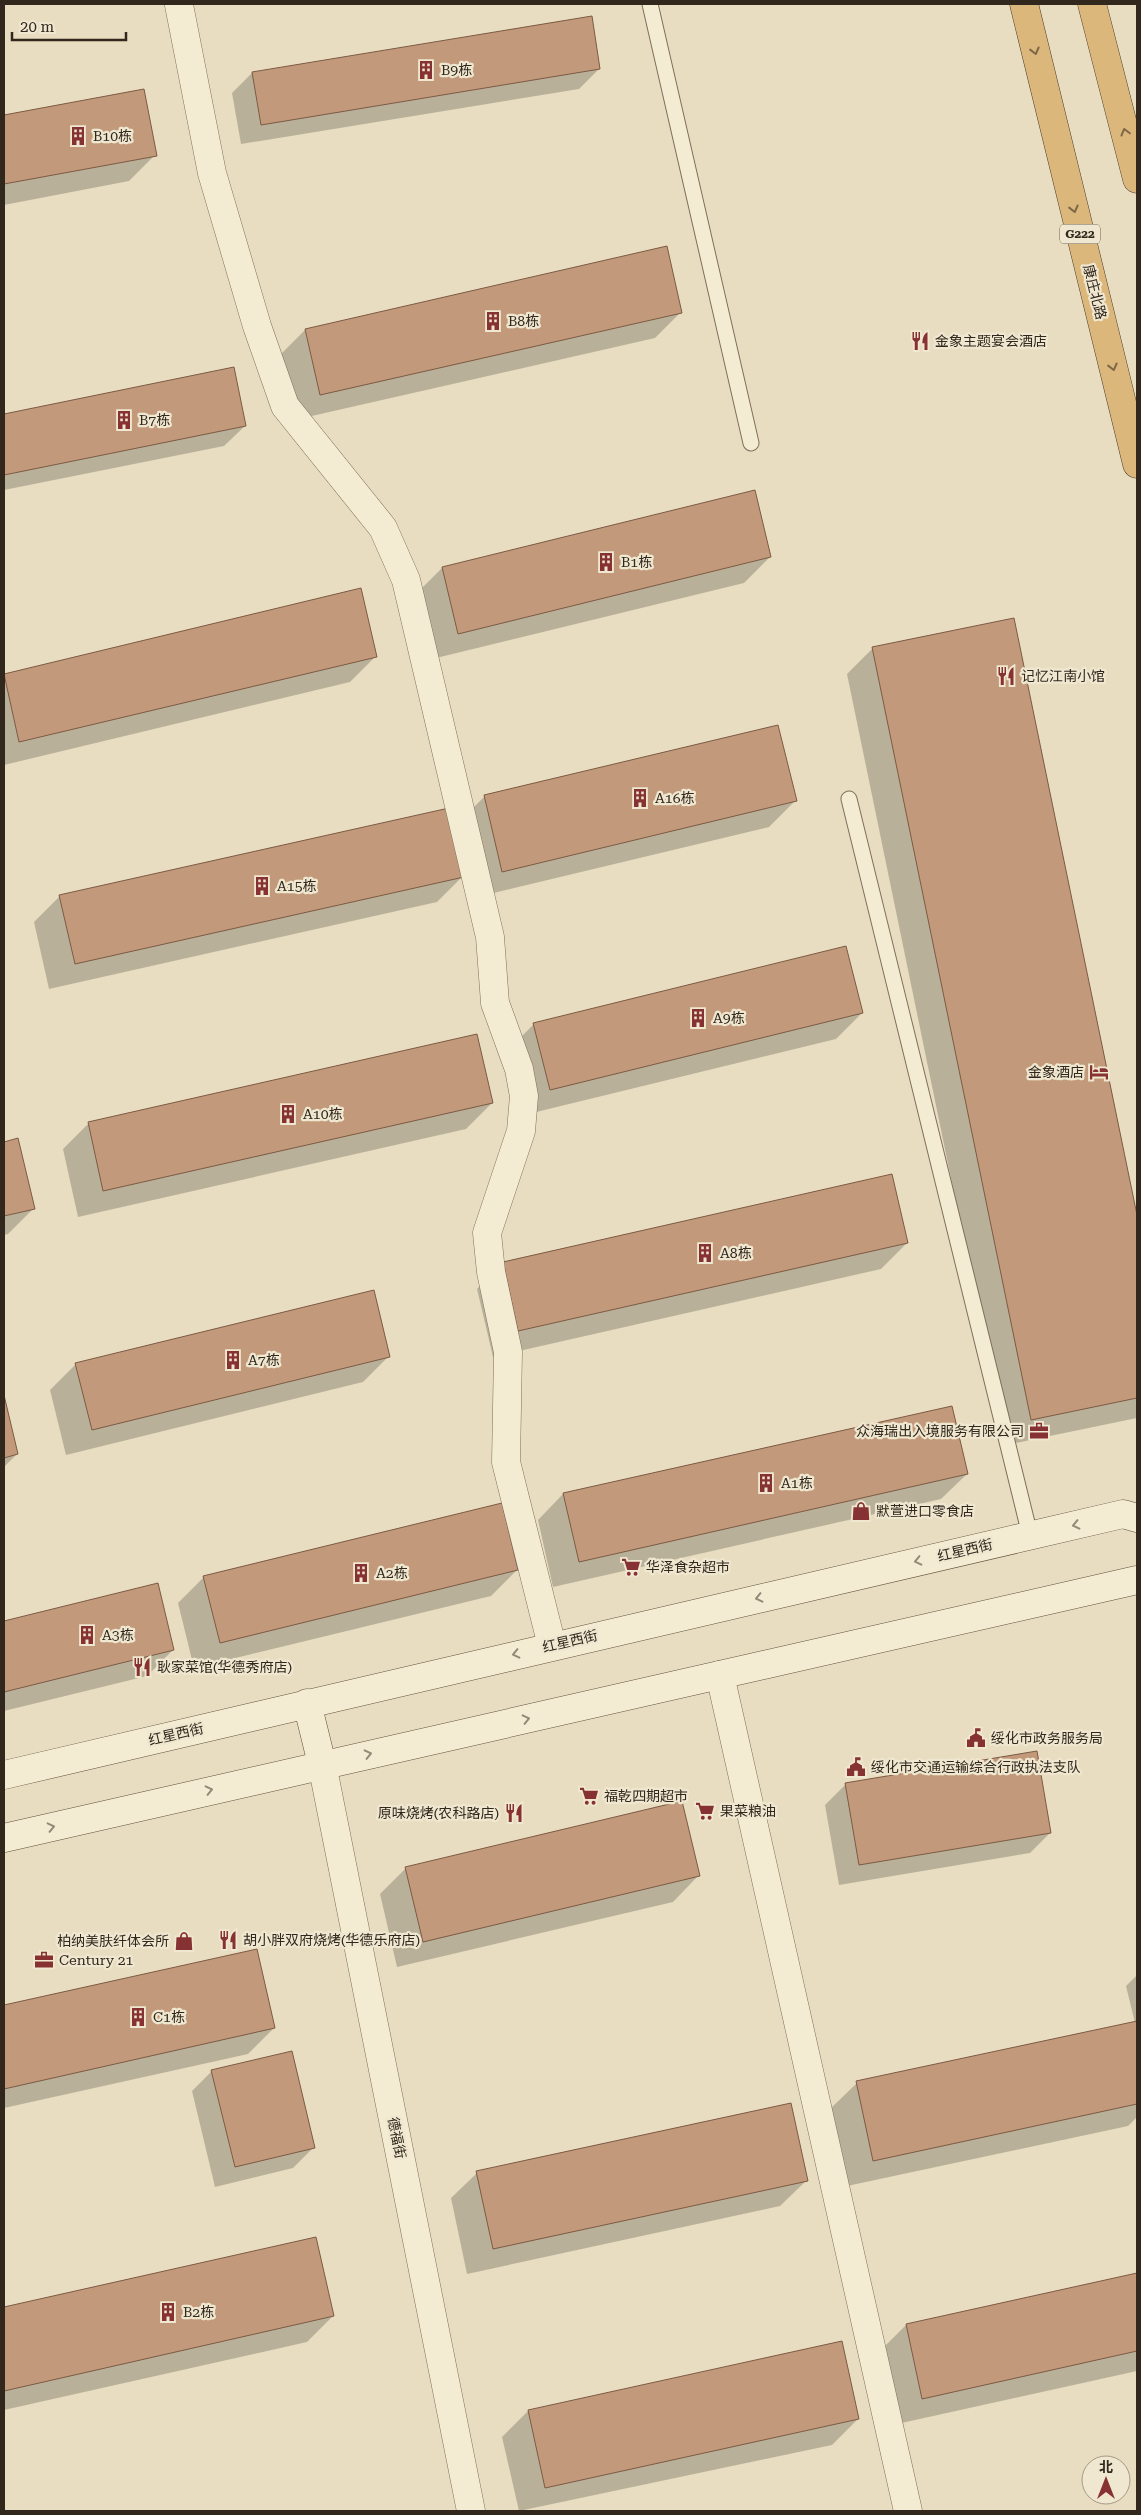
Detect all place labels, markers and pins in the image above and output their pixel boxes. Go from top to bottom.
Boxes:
building icon: B9栋 [415,59,437,81]
place label: B9栋 [441,62,472,78]
building icon: B10栋 [67,125,89,147]
place label: B10栋 [93,128,132,144]
building icon: B8栋 [482,310,504,332]
place label: B8栋 [508,313,539,329]
restaurant icon: 金象主题宴会酒店 [909,330,931,352]
place label: 金象主题宴会酒店 [935,333,1047,349]
building icon: B7栋 [113,409,135,431]
place label: B7栋 [139,412,170,428]
building icon: B1栋 [595,551,617,573]
place label: B1栋 [621,554,652,570]
restaurant icon: 记忆江南小馆 [995,665,1017,687]
place label: 记忆江南小馆 [1021,668,1105,684]
building icon: A16栋 [629,787,651,809]
place label: A16栋 [655,790,694,806]
building icon: A15栋 [251,875,273,897]
place label: A15栋 [277,878,316,894]
building icon: A9栋 [687,1007,709,1029]
place label: A9栋 [713,1010,745,1026]
hotel icon: 金象酒店 [1088,1061,1110,1083]
place label: 金象酒店 [1028,1064,1084,1080]
building icon: A10栋 [277,1103,299,1125]
place label: A10栋 [303,1106,342,1122]
building icon: A8栋 [694,1242,716,1264]
place label: A8栋 [720,1245,752,1261]
building icon: A7栋 [222,1349,244,1371]
place label: A7栋 [248,1352,280,1368]
office icon: 众海瑞出入境服务有限公司 [1028,1420,1050,1442]
place label: 众海瑞出入境服务有限公司 [856,1423,1024,1439]
building icon: A1栋 [755,1472,777,1494]
place label: A1栋 [781,1475,813,1491]
shop icon: 默萱进口零食店 [850,1500,872,1522]
place label: 默萱进口零食店 [876,1503,974,1519]
supermarket icon: 华泽食杂超市 [620,1556,642,1578]
place label: 华泽食杂超市 [646,1559,730,1575]
building icon: A2栋 [350,1562,372,1584]
place label: A2栋 [376,1565,408,1581]
building icon: A3栋 [76,1624,98,1646]
place label: A3栋 [102,1627,134,1643]
restaurant icon: 耿家菜馆(华德秀府店) [131,1656,153,1678]
place label: 耿家菜馆(华德秀府店) [157,1659,292,1675]
public building icon: 绥化市政务服务局 [965,1727,987,1749]
place label: 绥化市政务服务局 [991,1730,1103,1746]
public building icon: 绥化市交通运输综合行政执法支队 [845,1756,867,1778]
place label: 绥化市交通运输综合行政执法支队 [871,1759,1081,1775]
supermarket icon: 福乾四期超市 [578,1785,600,1807]
place label: 福乾四期超市 [604,1788,688,1804]
supermarket icon: 果菜粮油 [694,1800,716,1822]
restaurant icon: 原味烧烤(农科路店) [503,1802,525,1824]
place label: 果菜粮油 [720,1803,776,1819]
place label: 原味烧烤(农科路店) [378,1805,499,1821]
restaurant icon: 胡小胖双府烧烤(华德乐府店) [217,1929,239,1951]
shop icon: 柏纳美肤纤体会所 [173,1930,195,1952]
place label: 胡小胖双府烧烤(华德乐府店) [243,1932,420,1948]
place label: 柏纳美肤纤体会所 [57,1933,169,1949]
office icon: Century 21 [33,1949,55,1971]
place label: Century 21 [59,1952,133,1968]
building icon: C1栋 [127,2006,149,2028]
place label: C1栋 [153,2009,185,2025]
building icon: B2栋 [157,2301,179,2323]
place label: B2栋 [183,2304,214,2320]

